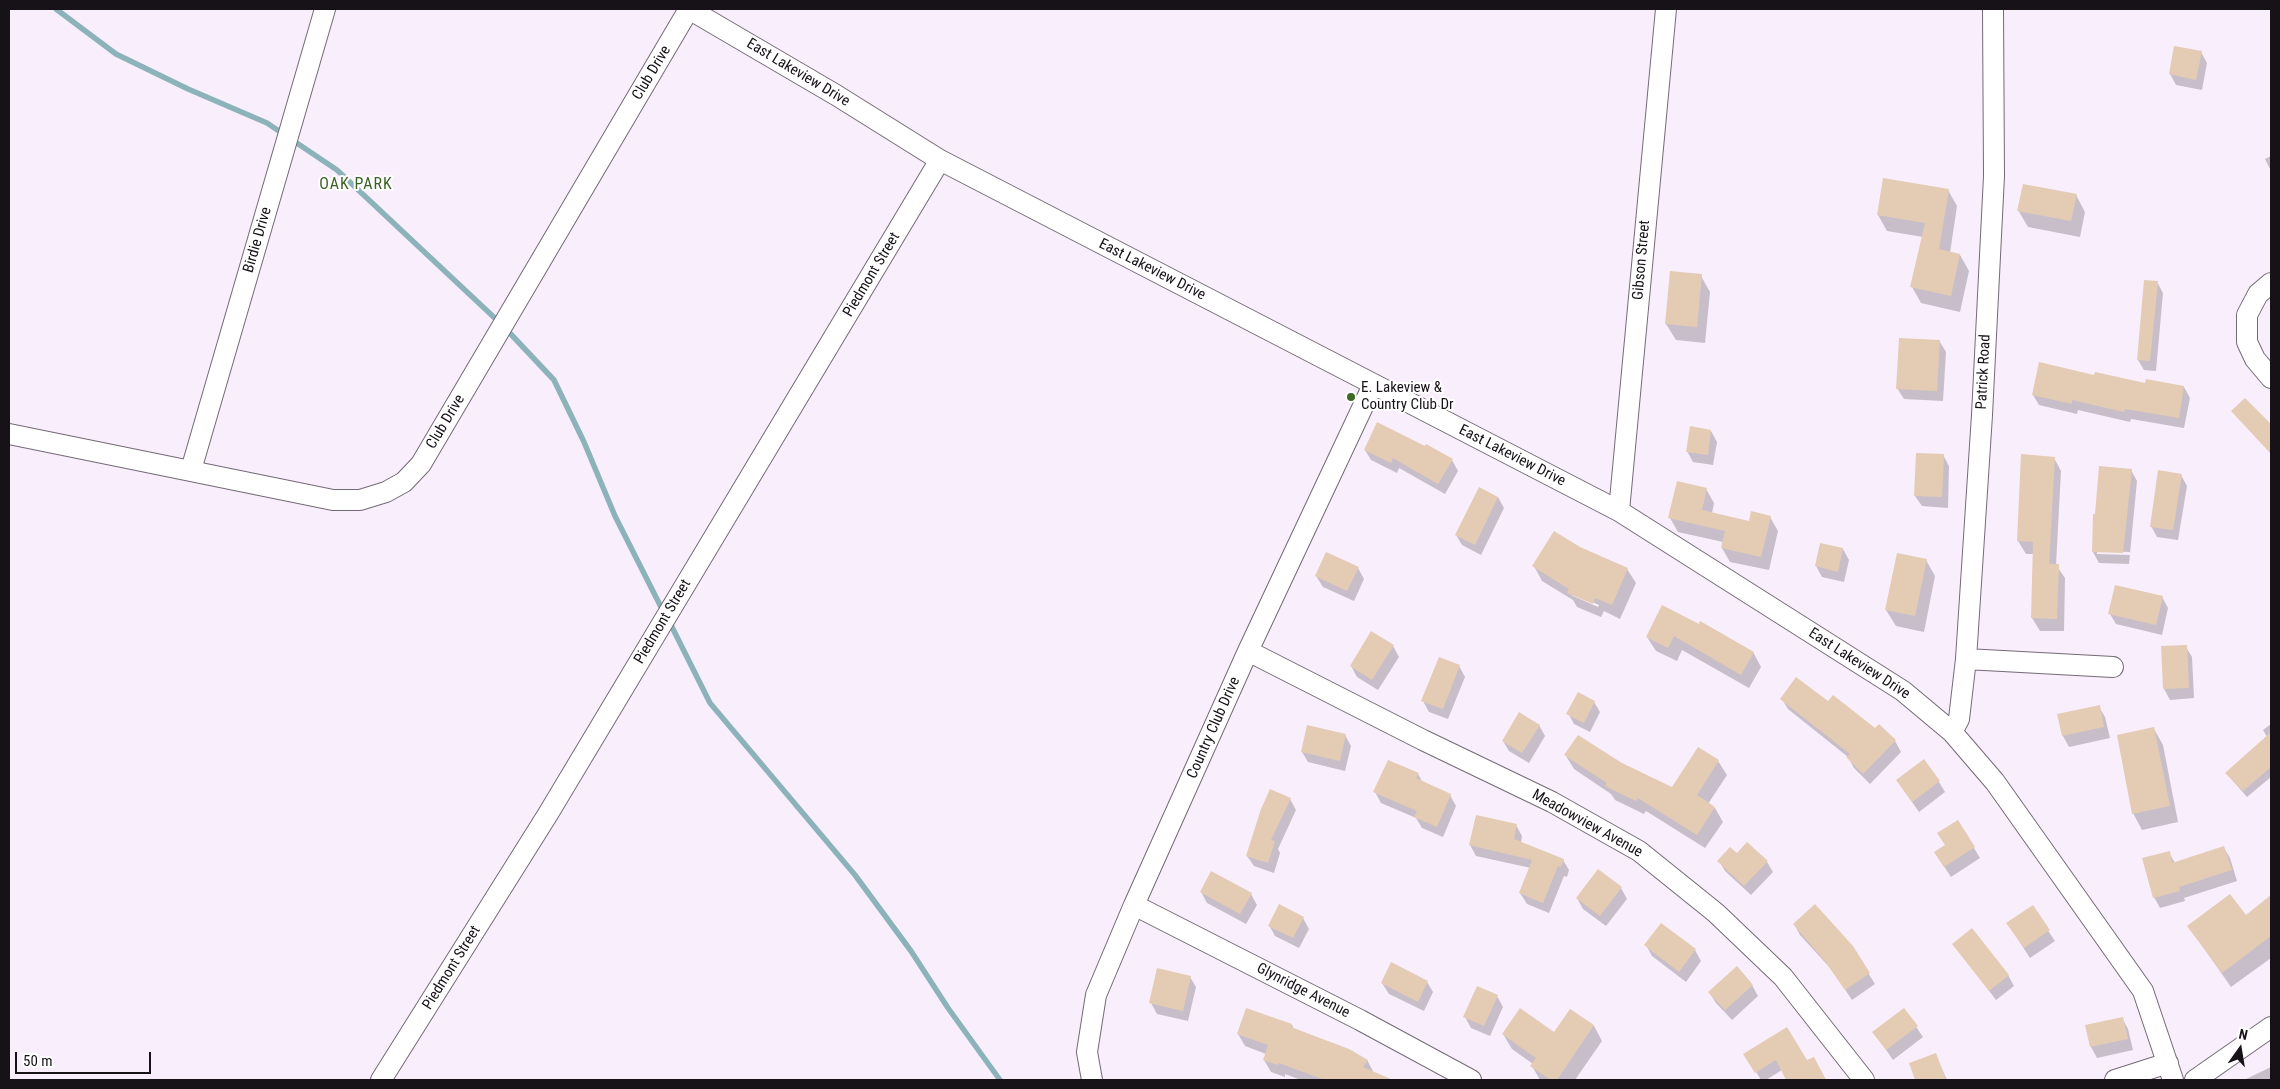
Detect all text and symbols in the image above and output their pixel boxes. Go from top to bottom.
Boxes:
street label: East Lakeview Drive [743,35,853,111]
street label: Club Drive [629,43,675,103]
district label: OAK PARK [318,175,394,195]
street label: Birdie Drive [240,205,276,275]
street label: Gibson Street [1630,219,1654,301]
street label: Piedmont Street [840,230,904,320]
street label: East Lakeview Drive [1096,235,1208,305]
street label: Patrick Road [1973,334,1995,410]
place label: E. Lakeview & Country Club Dr [1361,379,1454,414]
marker: E. Lakeview & Country Club Dr [1345,391,1357,403]
street label: Club Drive [423,392,469,452]
street label: East Lakeview Drive [1456,421,1568,491]
street label: Piedmont Street [631,577,695,667]
street label: East Lakeview Drive [1805,625,1913,703]
street label: Country Club Drive [1184,674,1244,782]
street label: Meadowview Avenue [1529,786,1645,862]
street label: Piedmont Street [419,923,485,1013]
street label: Glynridge Avenue [1253,960,1353,1022]
north arrow [2215,1024,2265,1074]
text: N [2237,1026,2249,1043]
scale bar [18,1042,154,1074]
text: 50 m [23,1052,53,1070]

